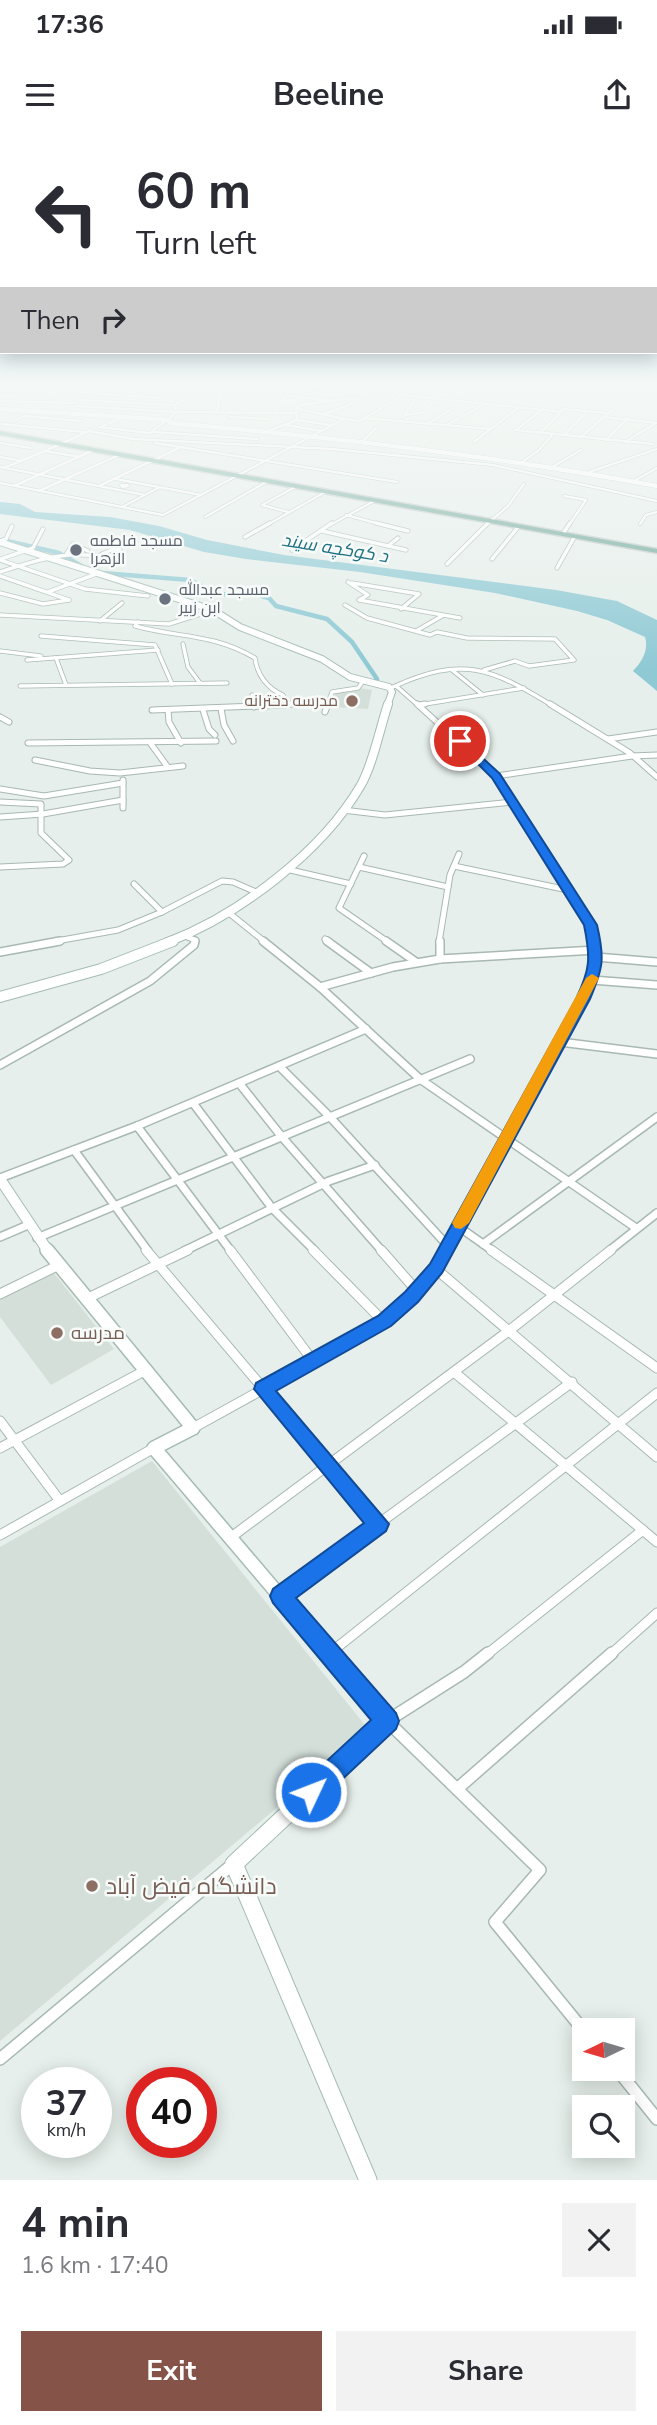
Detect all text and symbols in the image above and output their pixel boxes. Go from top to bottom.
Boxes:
text: 17:36 [35,7,104,42]
text: Beeline [273,73,384,116]
icon: menu [21,76,59,114]
icon: share [598,76,636,114]
text: 60 m [136,158,251,225]
icon: left [21,168,112,259]
text: Turn left [136,222,256,265]
icon: right [94,301,132,339]
text: Then [21,303,80,338]
water label: د کوکچه سیند [280,528,391,568]
place label: مسجد فاطمه الزهرا [90,530,183,570]
marker: مسجد فاطمه الزهرا [68,542,84,558]
place label: مسجد عبدالله ابن زبیر [178,579,269,619]
marker: مسجد عبدالله ابن زبیر [157,591,173,607]
place label: مدرسه دخترانه [244,690,338,712]
marker: مدرسه دخترانه [344,693,360,709]
pin [430,711,490,771]
icon: arrive [441,722,479,760]
place label: مدرسه [71,1320,125,1346]
marker: مدرسه [49,1325,65,1341]
position arrow [274,1755,348,1829]
place label: دانشگاه فیض آباد [106,1871,277,1902]
marker: دانشگاه فیض آباد [84,1878,100,1894]
north arrow [572,2018,635,2081]
map controls [572,2018,635,2158]
speed limit sign: 40 [126,2067,217,2158]
text: 37 [45,2080,88,2127]
button: search [572,2095,635,2158]
text: km/h [47,2118,86,2142]
text: 4 min [21,2195,130,2252]
button: close [562,2203,636,2277]
text: 1.6 km · 17:40 [21,2250,168,2281]
button: Exit [21,2331,322,2411]
button: Share [336,2331,636,2411]

